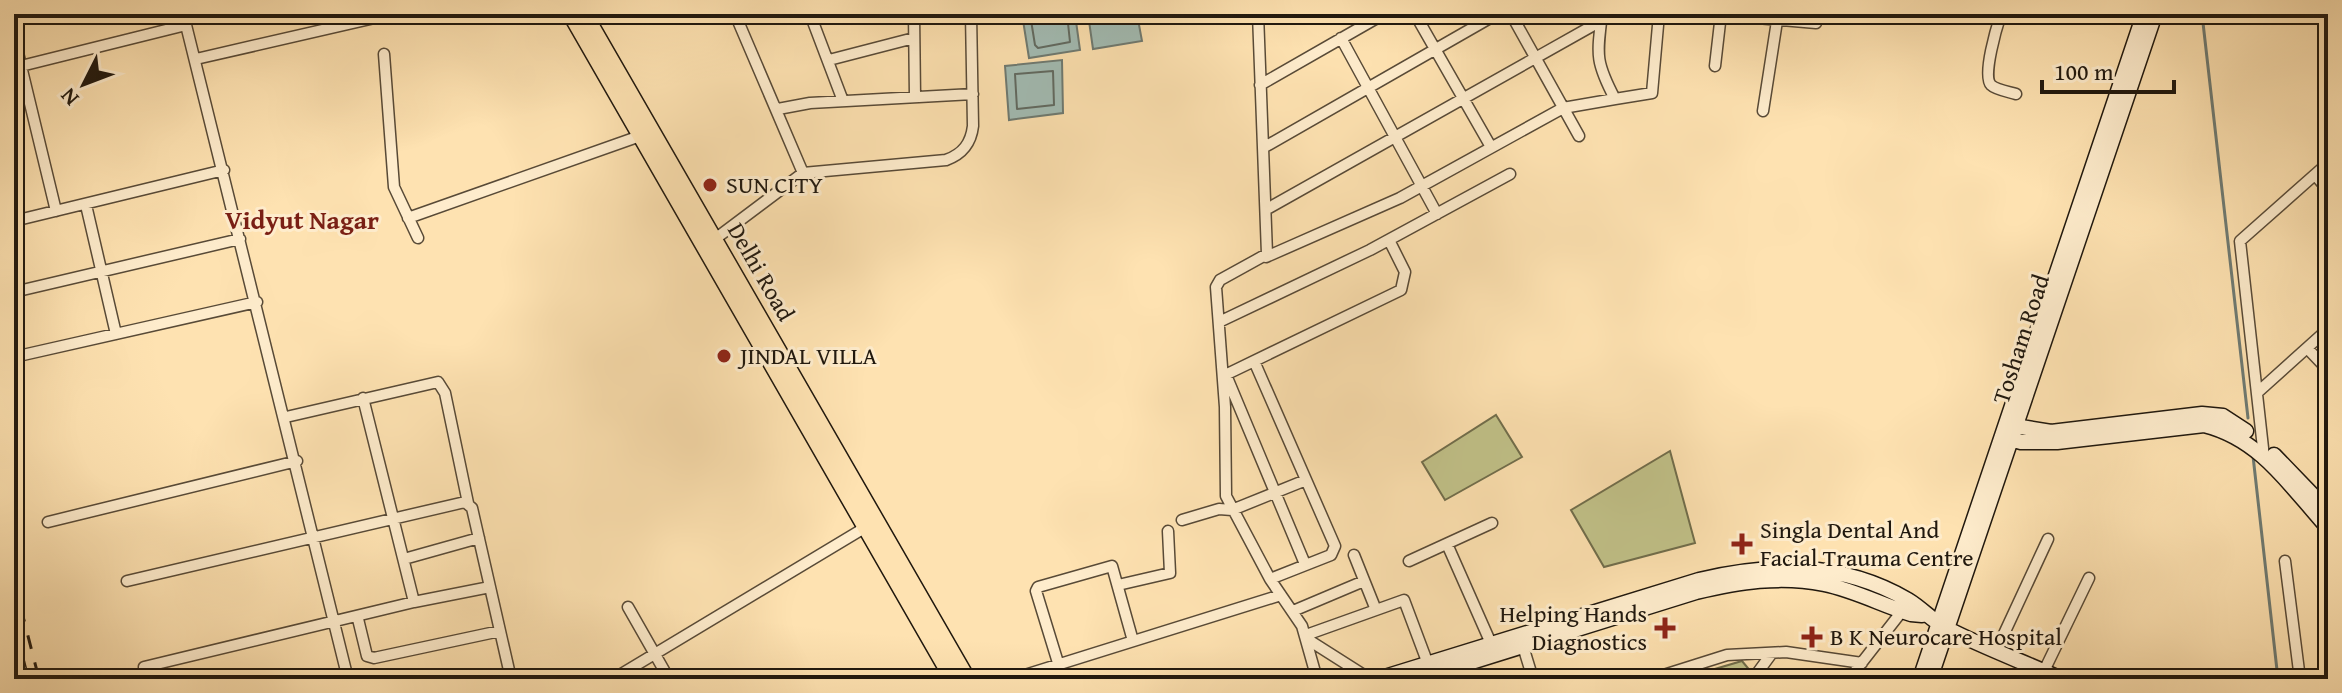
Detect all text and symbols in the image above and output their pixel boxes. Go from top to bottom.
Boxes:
north arrow [44,44,124,124]
scale bar [2042,44,2174,94]
text: 100 m [2054,54,2114,89]
text: N [52,81,86,114]
place label: SUN CITY [726,167,823,202]
marker: SUN CITY [701,176,719,194]
district label: Vidyut Nagar [225,200,379,239]
street label: Delhi Road [719,216,804,328]
street label: Tosham Road [1983,269,2058,408]
place label: JINDAL VILLA [737,338,878,373]
marker: JINDAL VILLA [715,347,733,365]
place label: Singla Dental And Facial Trauma Centre [1760,512,1974,575]
marker: Singla Dental And Facial Trauma Centre [1731,533,1753,555]
place label: Helping Hands Diagnostics [1500,596,1647,659]
marker: Helping Hands Diagnostics [1654,617,1676,639]
place label: B K Neurocare Hospital [1830,619,2062,654]
marker: B K Neurocare Hospital [1801,626,1823,648]

